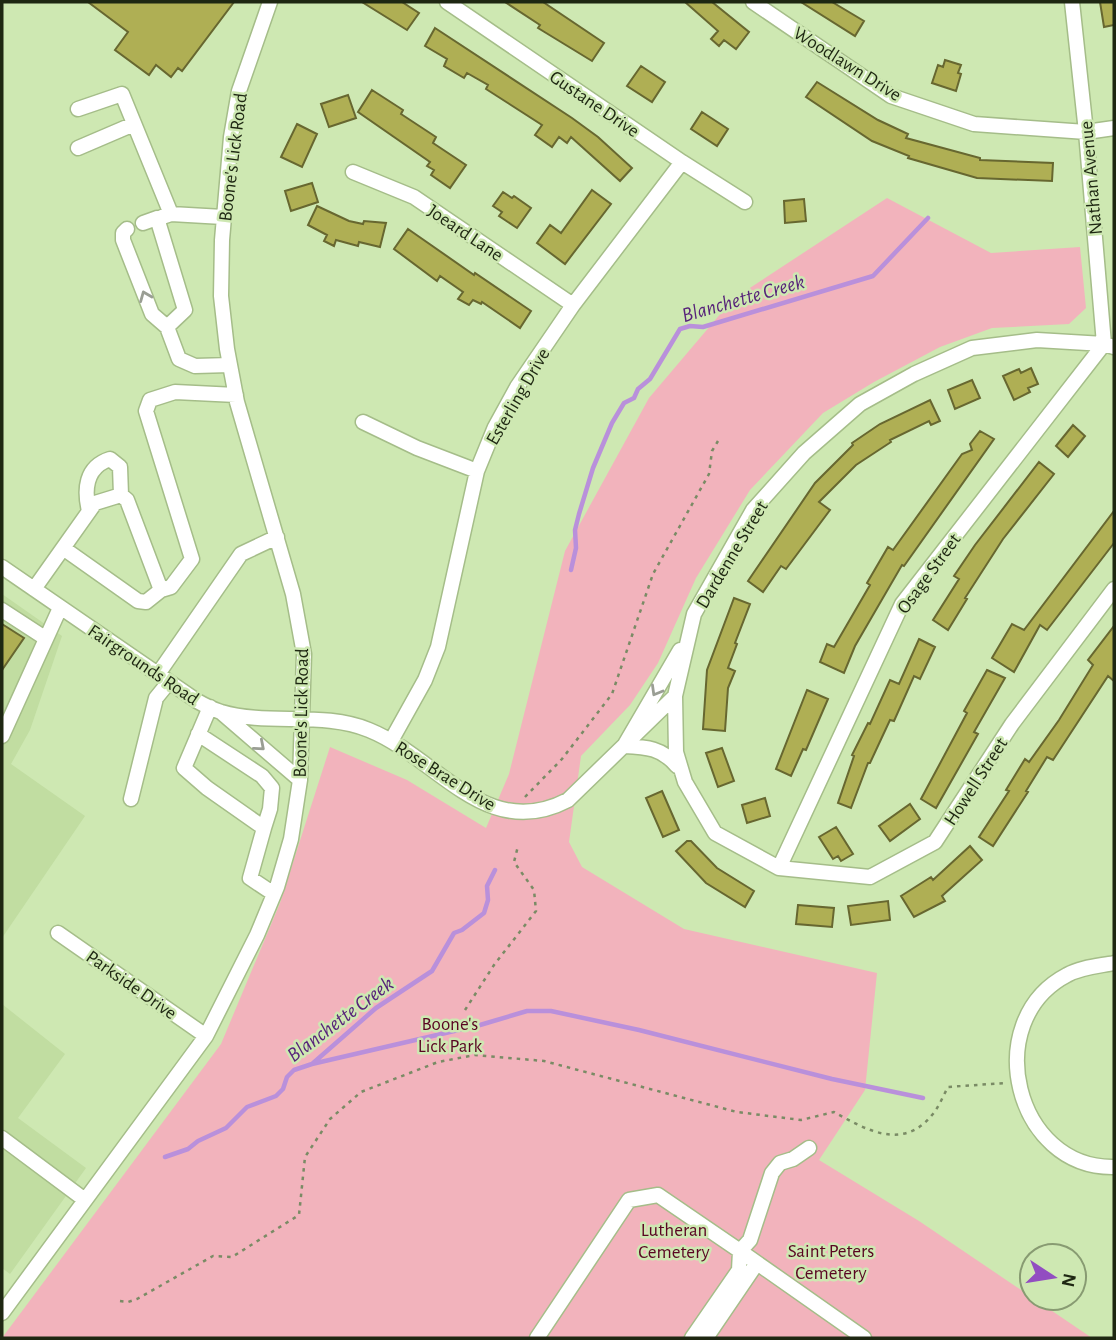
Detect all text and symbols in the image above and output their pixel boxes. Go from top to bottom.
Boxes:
street label: Woodlawn Drive [790,24,904,105]
street label: Gustane Drive [546,67,642,141]
street label: Boone's Lick Road [216,92,251,223]
street label: Nathan Avenue [1077,120,1106,236]
street label: Joeard Lane [424,201,506,265]
water label: Blanchette Creek [679,271,807,326]
one-way arrow [139,291,153,303]
street label: Esterling Drive [483,345,554,448]
street label: Dardenne Street [693,498,772,612]
street label: Osage Street [894,530,964,617]
street label: Fairgrounds Road [84,621,202,709]
street label: Boone's Lick Road [291,648,312,778]
one-way arrow [651,684,664,697]
street label: Howell Street [941,735,1012,829]
one-way arrow [252,738,265,750]
street label: Rose Brae Drive [392,738,499,815]
street label: Parkside Drive [82,947,180,1023]
water label: Blanchette Creek [283,973,398,1066]
park label: Boone's Lick Park [418,1015,483,1056]
park label: Lutheran Cemetery [638,1221,710,1262]
park label: Saint Peters Cemetery [788,1242,874,1283]
north arrow [1018,1242,1088,1312]
text: N [1057,1272,1079,1289]

